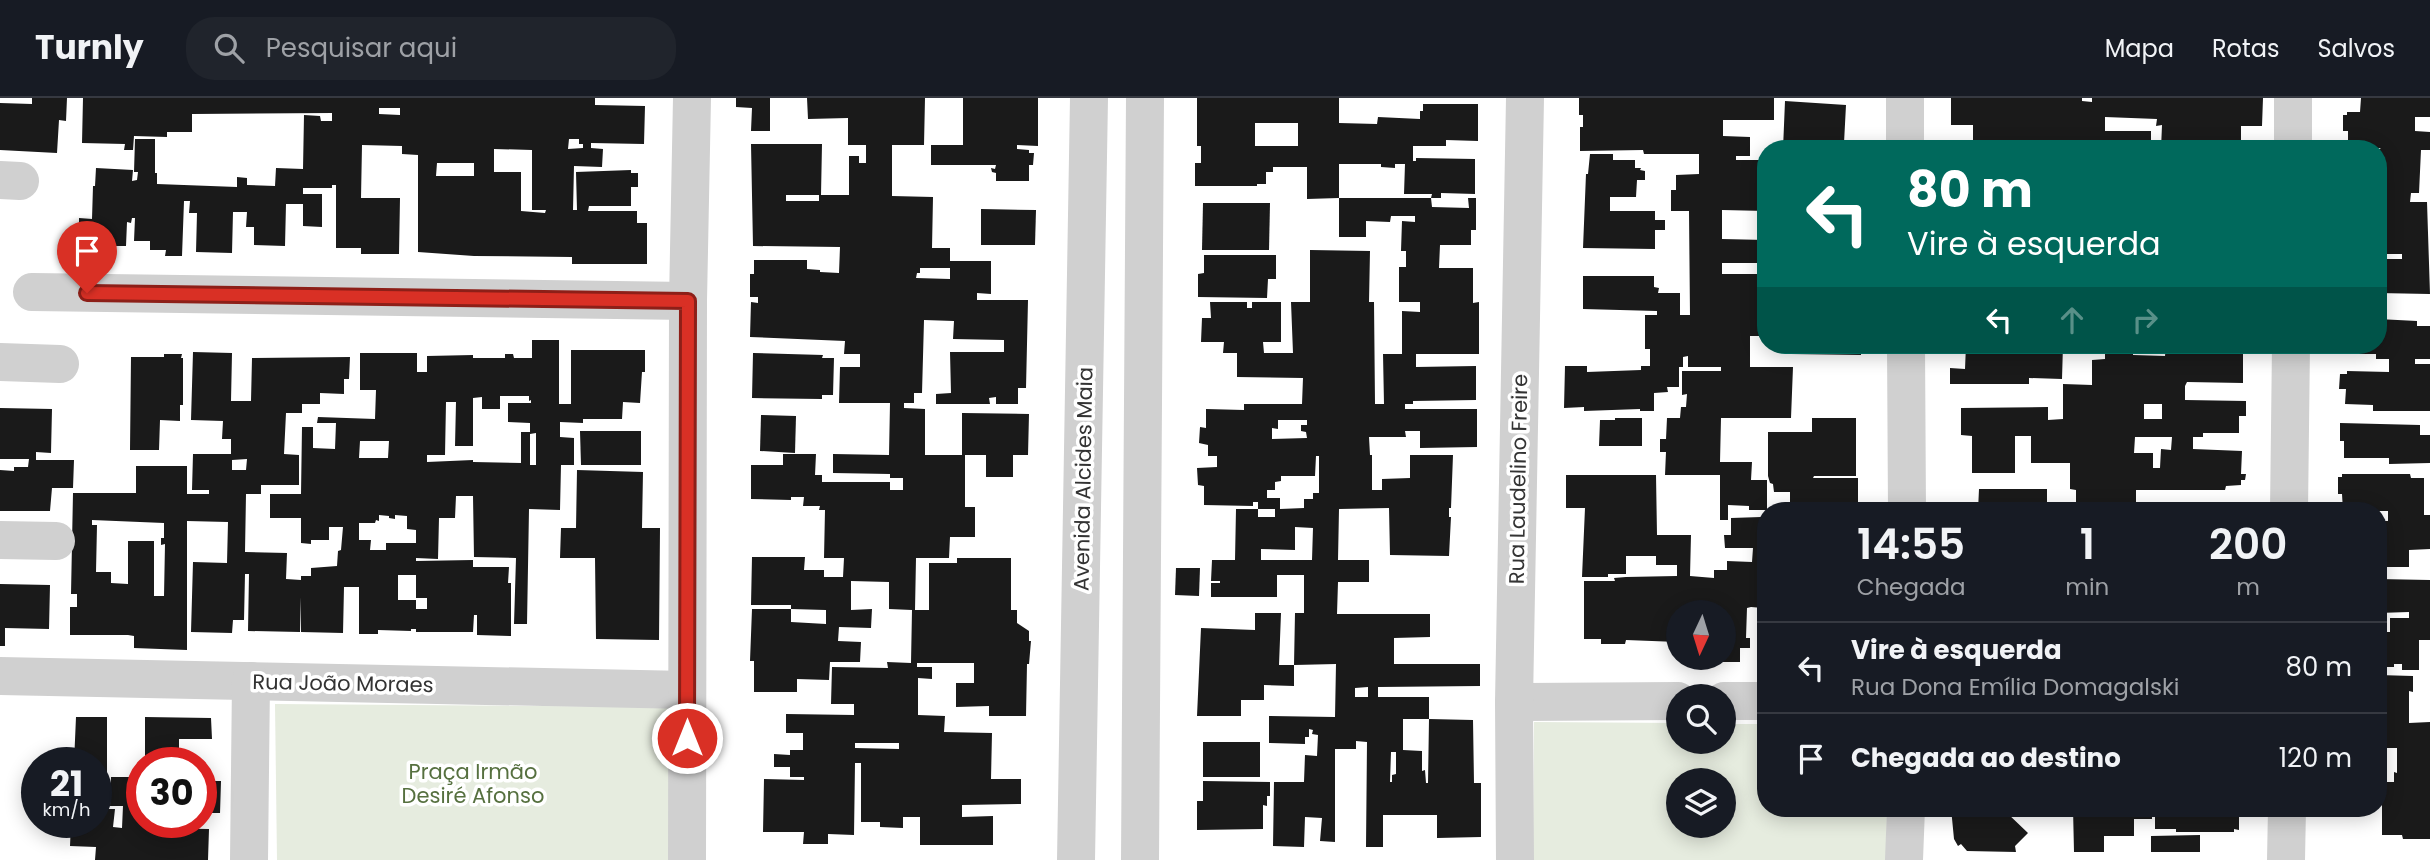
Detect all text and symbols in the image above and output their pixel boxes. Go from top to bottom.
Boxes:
search box [186,17,676,80]
text: Turnly [35,24,144,71]
icon: search [210,29,248,67]
text: Pesquisar aqui [266,30,457,66]
text: Mapa [2105,32,2174,65]
text: Rotas [2212,32,2279,65]
text: Salvos [2317,32,2395,65]
text: 80 m [1907,156,2033,224]
icon: left [1792,168,1883,259]
pin [57,221,117,293]
text: Vire à esquerda [1907,221,2161,266]
icon: arrive [68,232,106,270]
icon: left [1980,301,2018,339]
icon: ahead [2053,301,2091,339]
icon: right [2126,301,2164,339]
street label: Avenida Alcides Maia [1067,367,1099,591]
street label: Rua Laudelino Freire [1502,374,1534,584]
text: 14:55 [1857,515,1965,574]
text: 1 [2080,515,2095,574]
text: 200 [2209,515,2287,574]
text: Chegada [1857,571,1966,603]
text: min [2065,571,2109,603]
text: m [2236,571,2260,603]
north arrow [1666,600,1736,670]
map controls [1666,600,1736,838]
text: Vire à esquerda [1851,632,2062,668]
icon: left [1792,649,1830,687]
text: 80 m [2286,649,2352,685]
street label: Rua João Moraes [252,667,434,699]
text: Rua Dona Emília Domagalski [1851,671,2179,703]
button: search [1666,684,1736,754]
position arrow [650,701,724,775]
icon: arrive [1792,740,1830,778]
text: Chegada ao destino [1851,740,2121,776]
text: 120 m [2279,740,2352,776]
speed limit sign: 30 [126,747,217,838]
park label: Praça Irmão Desiré Afonso [402,757,544,810]
text: 21 [50,759,83,808]
button: layers [1666,768,1736,838]
text: km/h [43,797,90,822]

